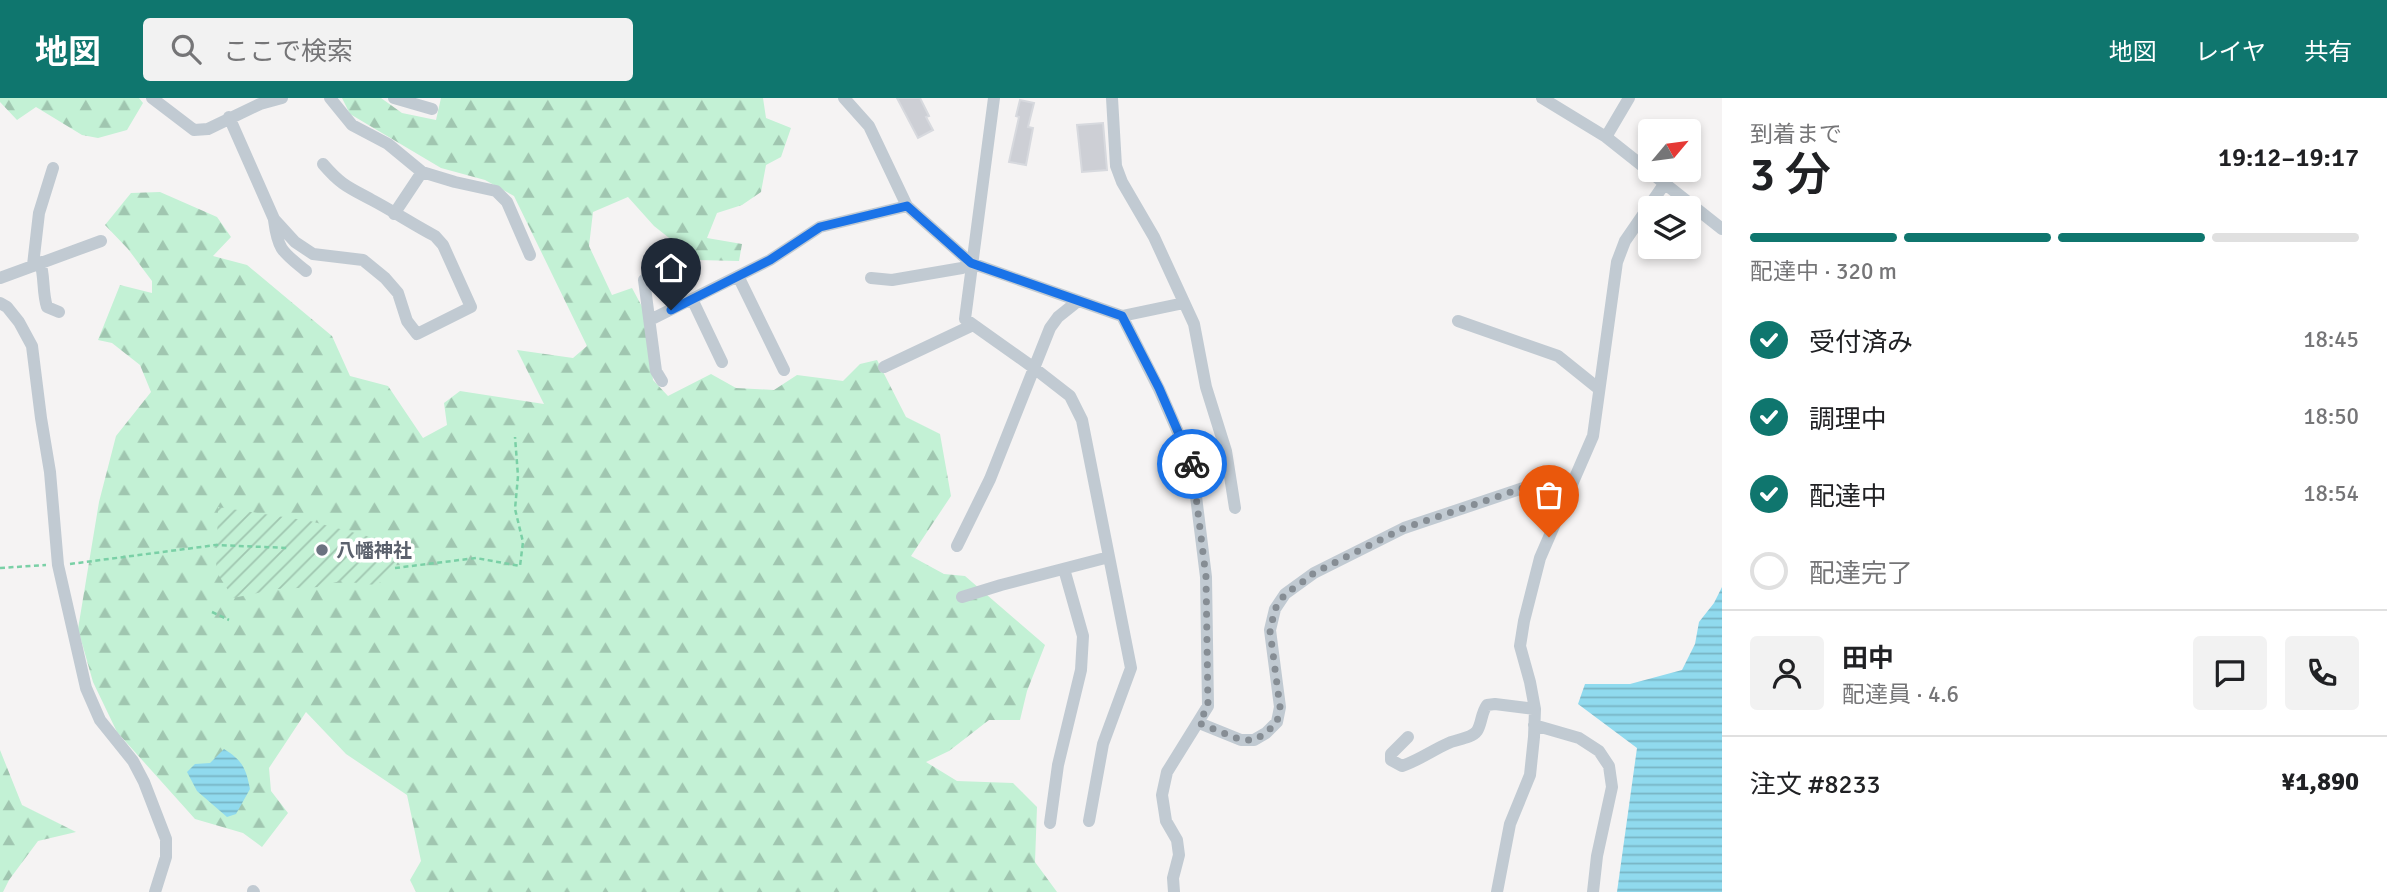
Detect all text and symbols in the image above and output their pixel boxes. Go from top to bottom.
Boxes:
search box [143,18,633,81]
icon: search [167,30,205,68]
text: 地図 [35,32,101,73]
text: ここで検索 [223,36,353,68]
text: 地図 [2109,37,2157,67]
text: レイヤ [2195,37,2266,67]
text: 共有 [2304,37,2352,67]
north arrow [1638,119,1701,182]
map controls [1638,119,1701,259]
text: 到着まで [1750,120,1842,149]
text: 19:12–19:17 [2218,142,2359,174]
text: 3 分 [1750,147,1831,203]
button: layers [1638,196,1701,259]
pin [641,238,701,310]
icon: home [652,249,690,287]
text: 配達中 · 320 m [1750,257,1897,286]
icon: check [1750,321,1788,359]
text: 18:45 [2303,325,2359,354]
text: 受付済み [1809,327,1913,359]
icon: check [1750,398,1788,436]
text: 18:50 [2303,402,2359,431]
text: 調理中 [1809,404,1887,436]
courier [1157,429,1227,499]
icon: bike [1173,445,1211,483]
pin [1519,465,1579,537]
icon: check [1750,475,1788,513]
icon: bag [1530,476,1568,514]
text: 18:54 [2303,479,2359,508]
text: 配達中 [1809,481,1887,513]
place label: 八幡神社 [336,539,412,563]
marker: 八幡神社 [314,542,330,558]
text: 配達完了 [1809,558,1913,590]
button: person [1750,636,1824,710]
button: chat [2193,636,2267,710]
button: phone [2285,636,2359,710]
text: 田中 [1842,643,1894,675]
text: 配達員 · 4.6 [1842,680,1959,709]
text: ¥1,890 [2281,766,2359,798]
text: 注文 #8233 [1750,769,1881,801]

